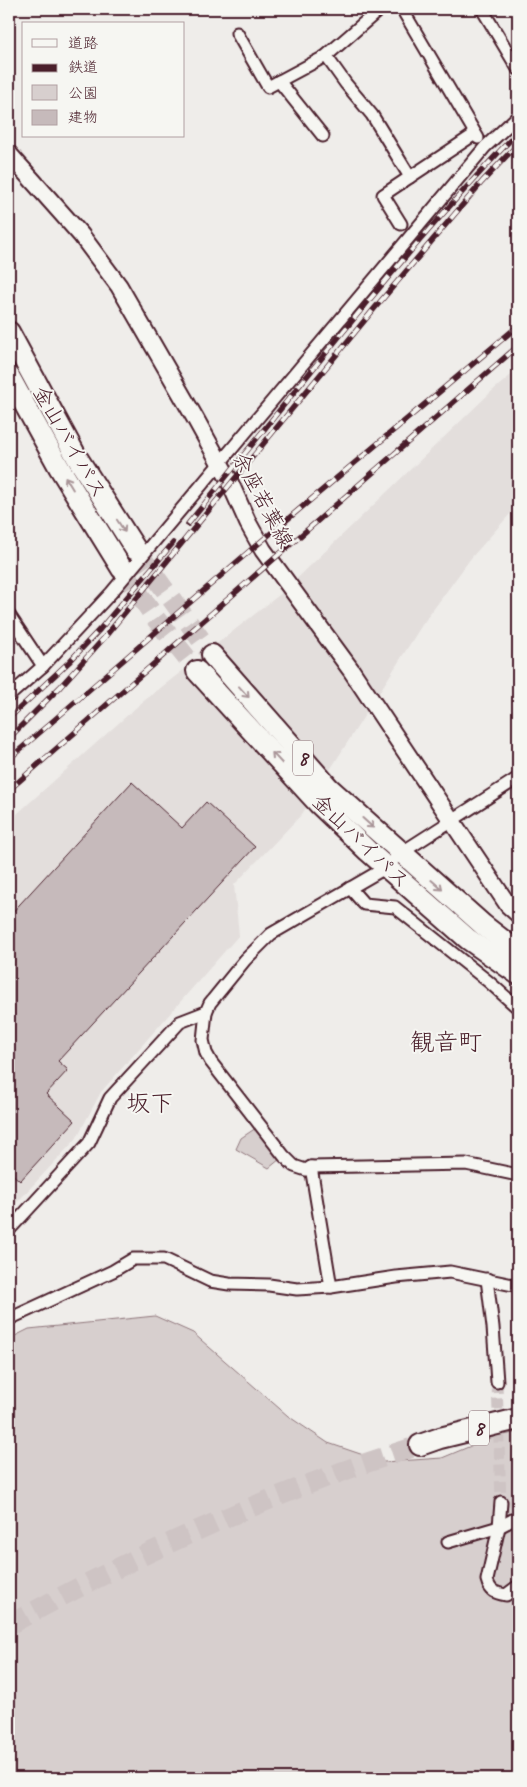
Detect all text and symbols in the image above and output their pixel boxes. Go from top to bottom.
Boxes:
legend [22,22,185,138]
text: 道路 [68,34,98,53]
text: 鉄道 [68,58,98,77]
text: 公園 [68,84,98,103]
text: 建物 [68,108,98,127]
street label: 金山バイパス [27,381,113,503]
street label: 余座若葉線 [227,448,299,552]
one-way arrow [63,476,74,490]
one-way arrow [115,519,126,533]
one-way arrow [239,685,250,698]
road number: 8 [293,740,313,776]
one-way arrow [271,752,283,765]
street label: 金山バイパス [307,788,415,894]
one-way arrow [361,817,374,829]
one-way arrow [431,879,444,891]
district label: 観音町 [410,1027,482,1057]
district label: 坂下 [126,1088,174,1118]
road number: 8 [469,1410,489,1446]

